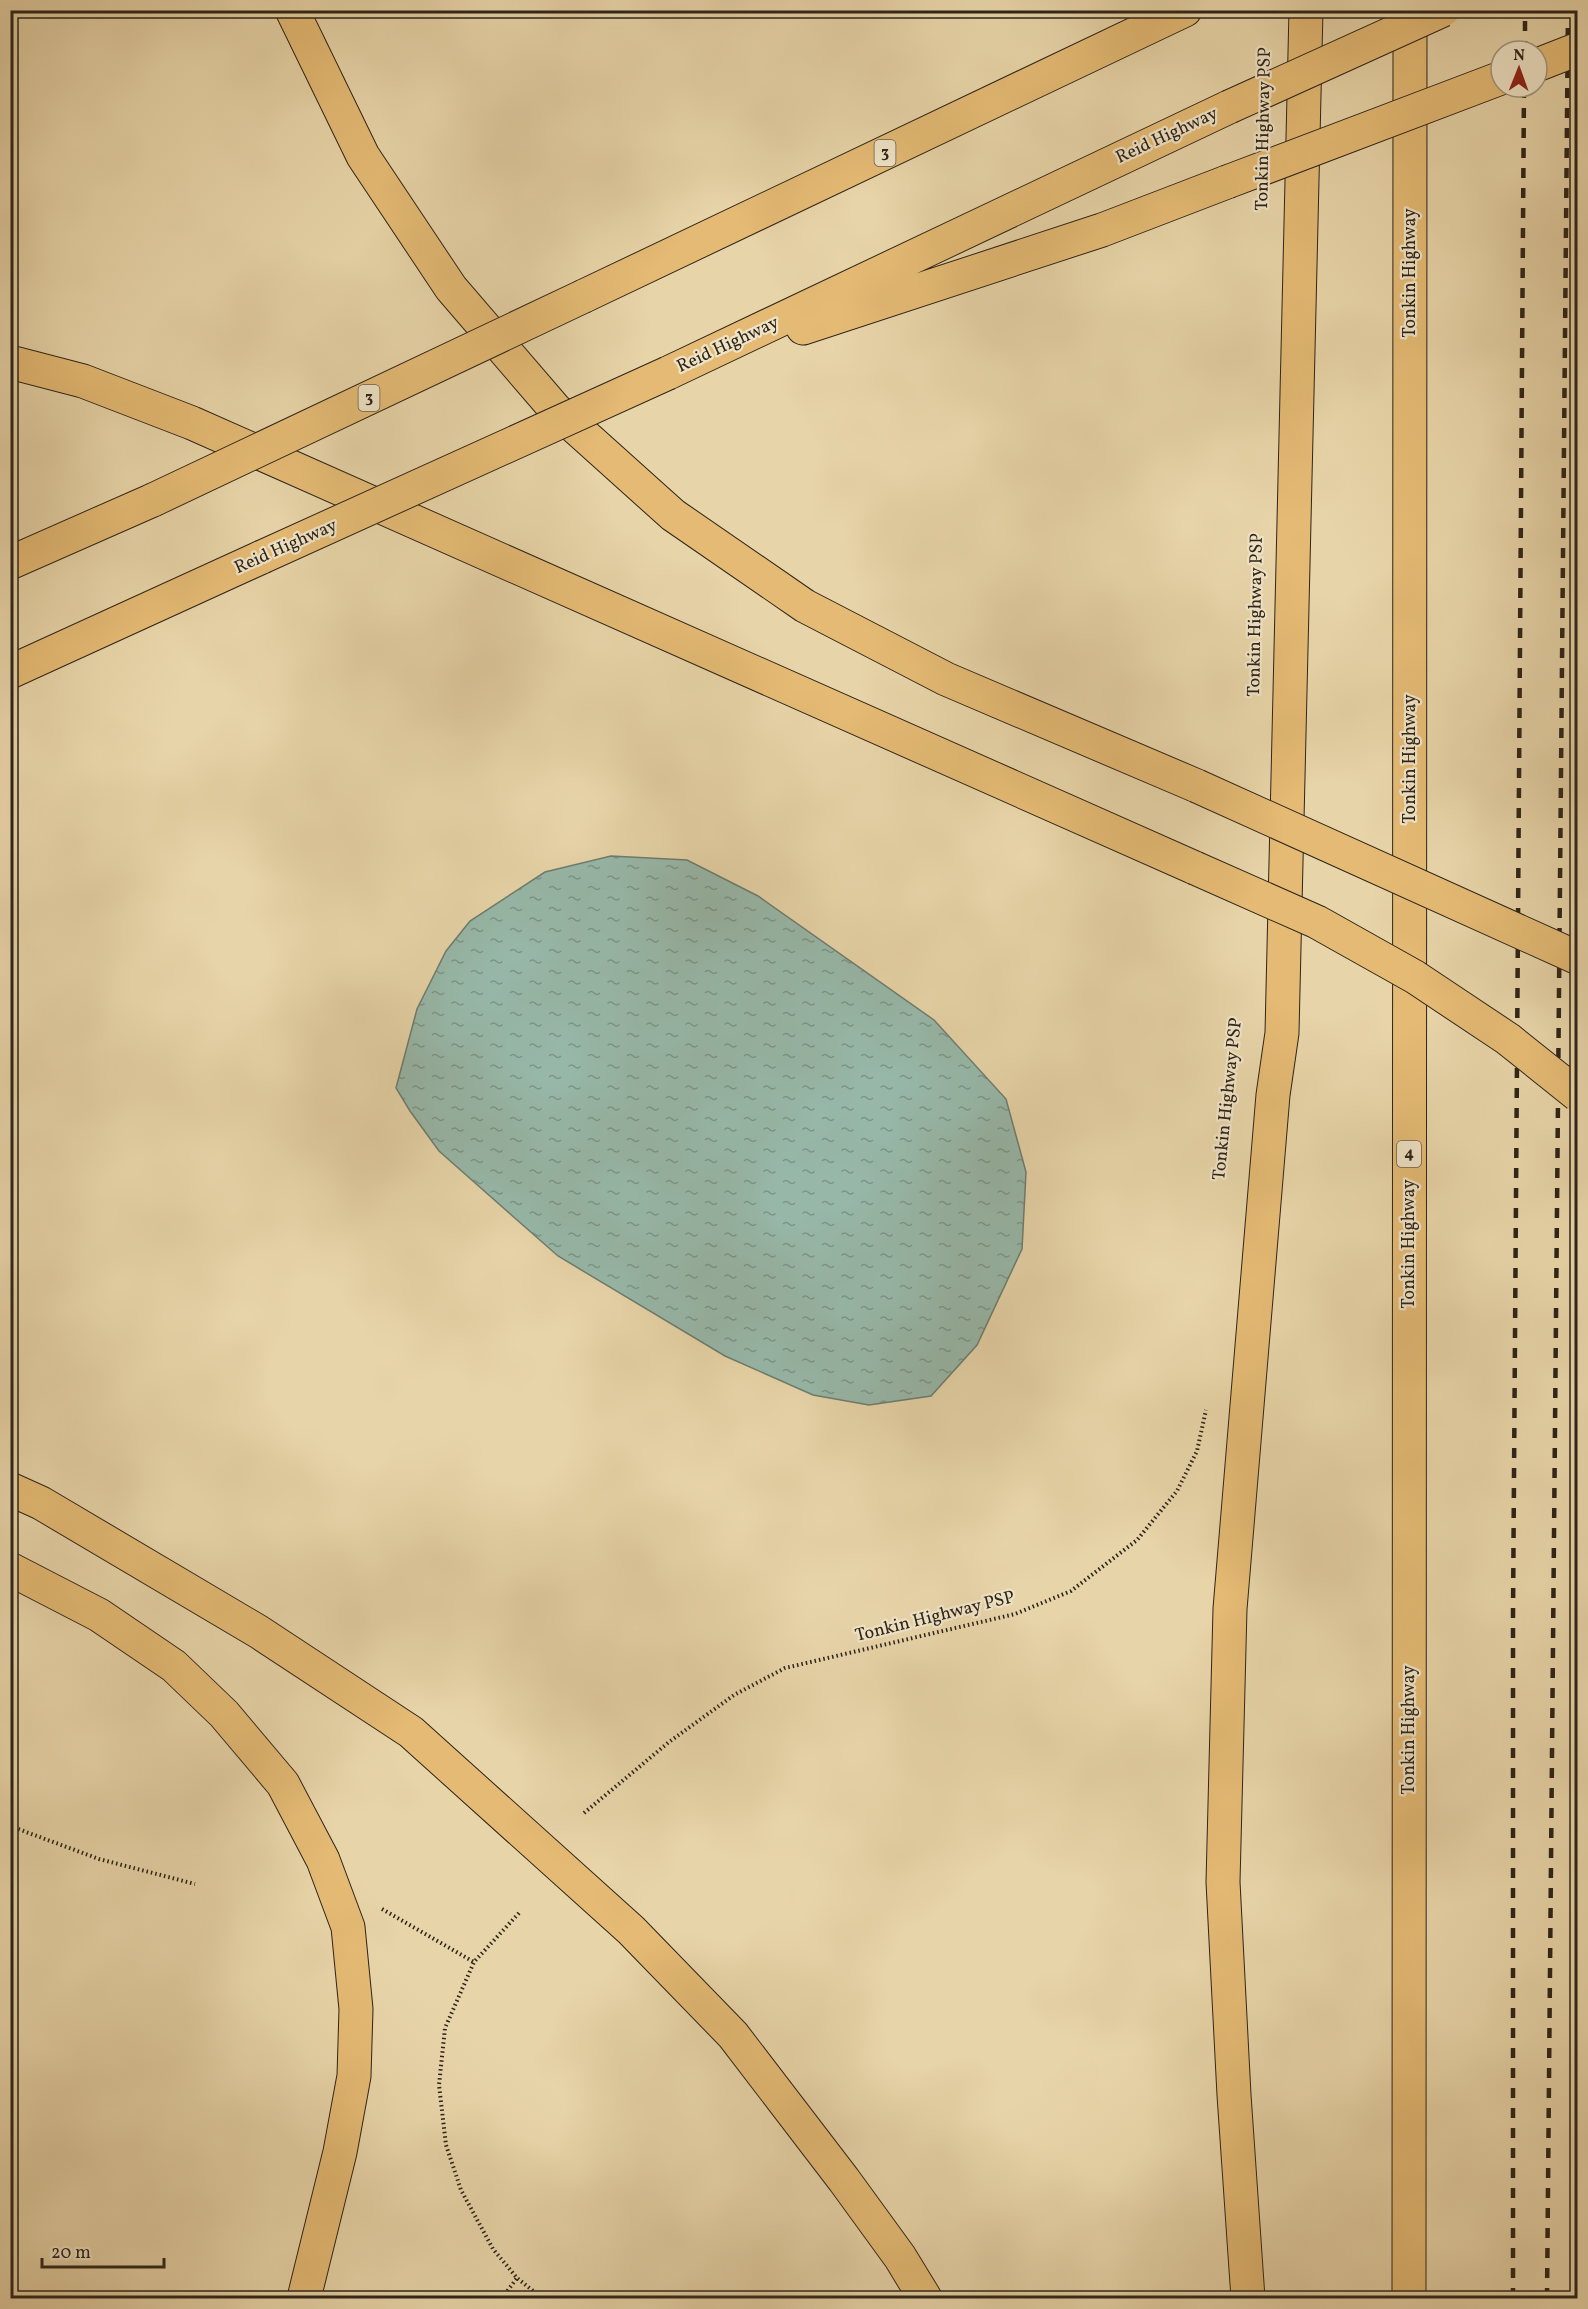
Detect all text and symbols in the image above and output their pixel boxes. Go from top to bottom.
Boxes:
north arrow [1489,39,1549,99]
text: N [1513,45,1526,67]
street label: Tonkin Highway PSP [1250,47,1278,211]
street label: Reid Highway [1112,101,1222,171]
road number: 3 [874,140,896,166]
street label: Tonkin Highway [1398,208,1423,338]
street label: Reid Highway [673,310,783,380]
road number: 3 [358,385,380,411]
street label: Reid Highway [231,513,342,581]
street label: Tonkin Highway PSP [1242,533,1270,697]
street label: Tonkin Highway [1398,694,1423,824]
street label: Tonkin Highway PSP [1207,1016,1249,1182]
road number: 4 [1397,1141,1421,1167]
street label: Tonkin Highway [1397,1179,1422,1309]
street label: Tonkin Highway PSP [853,1585,1017,1649]
street label: Tonkin Highway [1397,1665,1422,1795]
scale bar [42,2231,164,2269]
text: 20 m [51,2241,91,2266]

